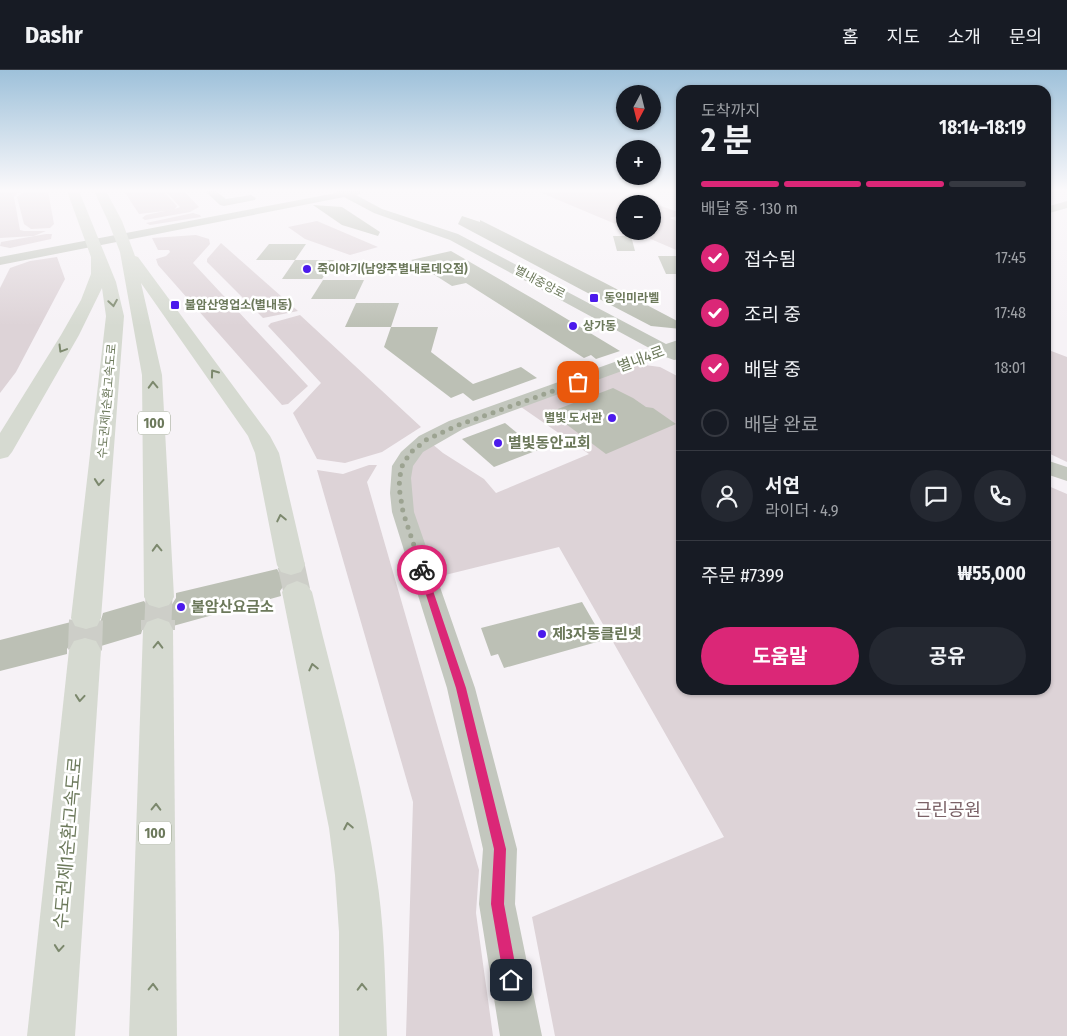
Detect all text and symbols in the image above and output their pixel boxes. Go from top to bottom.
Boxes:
text: Dashr [25,21,83,49]
text: 홈 [842,26,859,48]
text: 지도 [887,26,920,48]
text: 소개 [948,26,981,48]
text: 문의 [1009,26,1042,48]
north arrow [616,85,661,130]
map controls [616,85,661,240]
text: 도착까지 [701,101,760,120]
text: 18:14–18:19 [939,116,1026,139]
text: 2 분 [701,121,752,159]
button: + [616,140,661,185]
button: − [616,195,661,240]
text: 배달 중 · 130 m [701,199,798,218]
icon: check [701,244,729,272]
text: 접수됨 [744,248,796,271]
text: 17:45 [995,248,1026,267]
place label: 죽이야기(남양주별내로데오점) [317,262,468,276]
marker: 죽이야기(남양주별내로데오점) [301,263,313,275]
street label: 별내중앙로 [512,263,568,301]
place label: 동익미라벨 [604,291,659,305]
marker: 동익미라벨 [588,292,600,304]
place label: 불암산영업소(별내동) [185,298,292,312]
one-way arrow [107,299,118,307]
marker: 불암산영업소(별내동) [169,299,181,311]
icon: check [701,299,729,327]
text: 조리 중 [744,303,801,326]
text: 17:48 [994,303,1026,322]
place label: 상가동 [583,319,616,333]
marker: 상가동 [567,320,579,332]
street label: 별내4로 [615,342,667,376]
street label: 수도권제1순환고속도로 [95,343,119,459]
one-way arrow [58,344,68,353]
icon: check [701,354,729,382]
text: 배달 중 [744,358,801,381]
text: 18:01 [994,358,1026,377]
pin [557,361,599,403]
icon: bag [564,368,592,396]
one-way arrow [211,369,220,379]
one-way arrow [147,381,158,389]
place label: 별빛 도서관 [544,411,602,425]
road number: 100 [138,412,170,434]
marker: 별빛 도서관 [606,412,618,424]
text: 배달 완료 [744,413,818,436]
place label: 별빛동안교회 [508,434,591,452]
marker: 별빛동안교회 [492,437,504,449]
button: person [701,470,753,522]
button: chat [910,470,962,522]
button: phone [974,470,1026,522]
text: 서연 [765,474,800,497]
one-way arrow [94,478,105,486]
text: 라이더 · 4.9 [765,501,839,520]
one-way arrow [276,513,287,522]
one-way arrow [152,544,163,552]
courier [397,545,447,595]
icon: bike [408,556,436,584]
text: ₩55,000 [958,562,1026,585]
text: 주문 #7399 [701,564,784,587]
place label: 불암산요금소 [191,598,274,616]
marker: 불암산요금소 [175,601,187,613]
place label: 제3자동클린넷 [552,625,642,643]
button: 도움말 [701,627,859,685]
button: 공유 [869,627,1026,685]
marker: 제3자동클린넷 [536,628,548,640]
one-way arrow [153,641,163,648]
one-way arrow [308,663,319,671]
one-way arrow [75,695,86,703]
street label: 수도권제1순환고속도로 [50,756,86,930]
park label: 근린공원 [915,799,981,821]
one-way arrow [150,803,161,811]
road number: 100 [139,821,171,844]
one-way arrow [344,821,354,830]
one-way arrow [54,944,65,952]
pin [490,959,532,1001]
icon: home [497,966,525,994]
one-way arrow [148,983,158,991]
one-way arrow [357,983,367,991]

